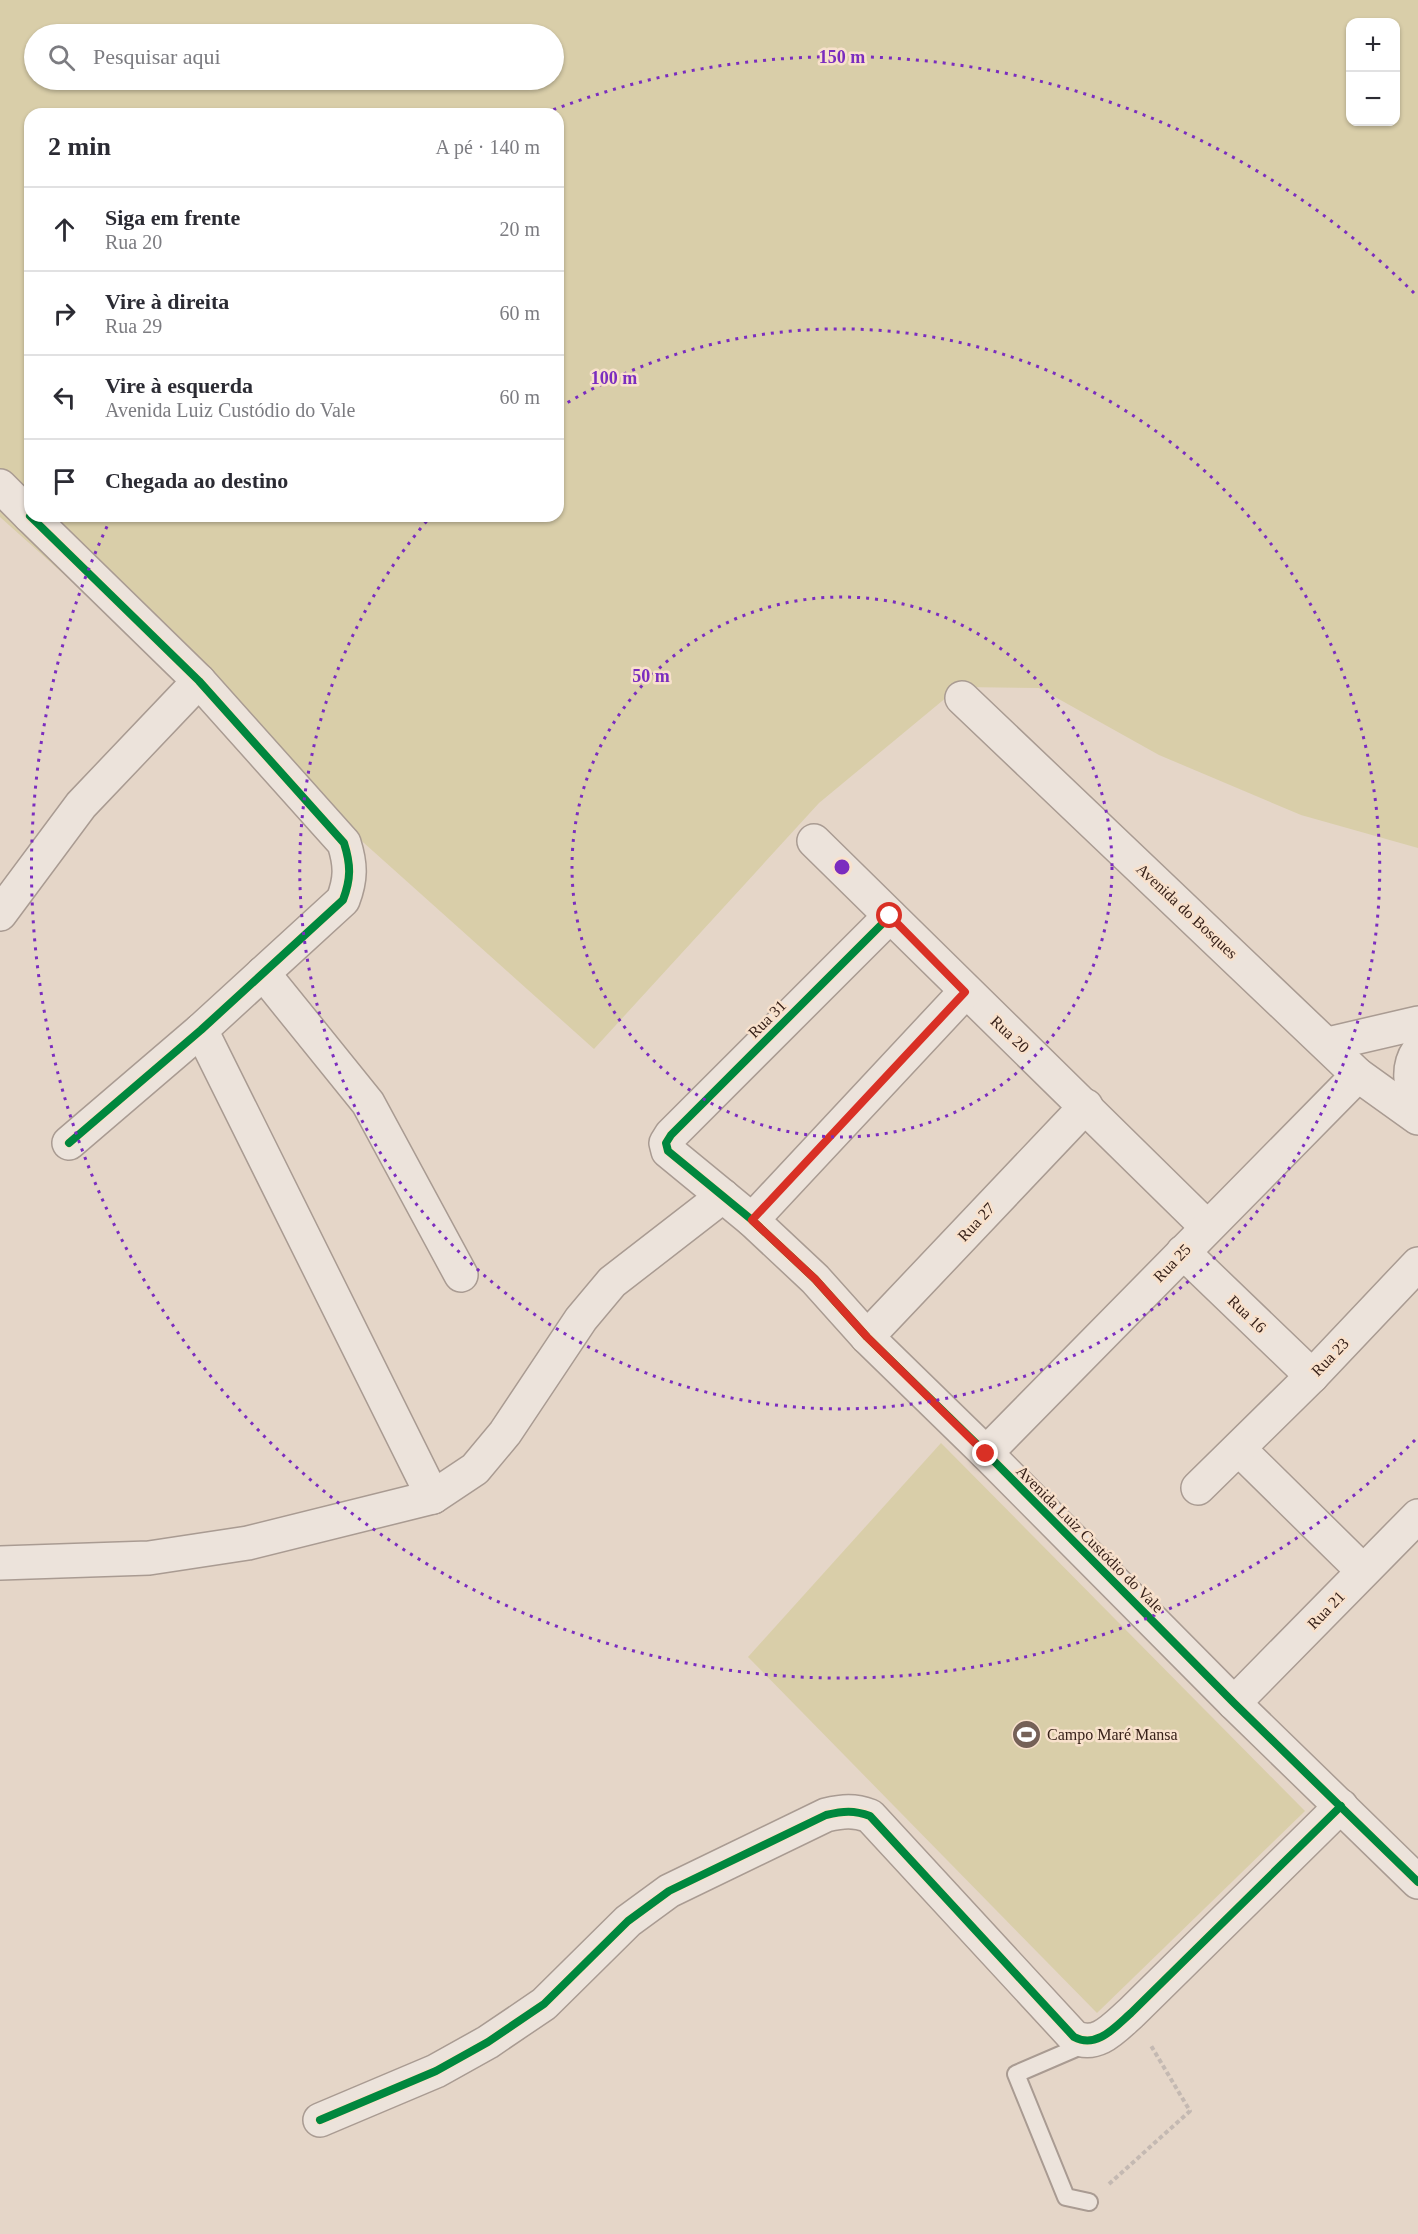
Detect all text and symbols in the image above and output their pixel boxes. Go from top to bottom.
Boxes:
map controls [1346,18,1400,126]
button: + [1346,18,1400,72]
search box [24,24,564,90]
icon: search [45,41,78,74]
text: Pesquisar aqui [93,44,221,69]
text: 150 m [819,47,865,67]
button: − [1346,72,1400,126]
text: 2 min [48,132,111,161]
text: A pé · 140 m [436,136,540,158]
text: Siga em frente [105,205,240,230]
icon: ahead [48,213,81,246]
text: 20 m [499,218,540,240]
text: Rua 20 [105,231,162,253]
text: Vire à direita [105,289,229,314]
icon: right [48,297,81,330]
text: 60 m [499,302,540,324]
text: Rua 29 [105,315,162,337]
text: 100 m [591,368,637,388]
text: Vire à esquerda [105,373,253,398]
icon: left [48,381,81,414]
text: 60 m [499,386,540,408]
text: Avenida Luiz Custódio do Vale [105,399,355,421]
icon: arrive [48,465,81,498]
text: Chegada ao destino [105,468,288,493]
text: 50 m [632,666,670,686]
centre of rings [832,857,852,877]
street label: Avenida do Bosques [1133,860,1241,963]
route start [876,902,902,928]
street label: Rua 31 [745,997,789,1041]
street label: Rua 20 [987,1012,1033,1056]
street label: Rua 27 [954,1199,998,1245]
street label: Rua 25 [1150,1241,1194,1285]
street label: Rua 16 [1225,1292,1269,1336]
street label: Rua 23 [1308,1335,1352,1379]
route end [972,1440,998,1466]
street label: Avenida Luiz Custódio do Vale [1013,1462,1167,1616]
street label: Rua 21 [1304,1588,1348,1632]
sports icon: Campo Maré Mansa [1010,1718,1042,1750]
place label: Campo Maré Mansa [1047,1726,1178,1744]

